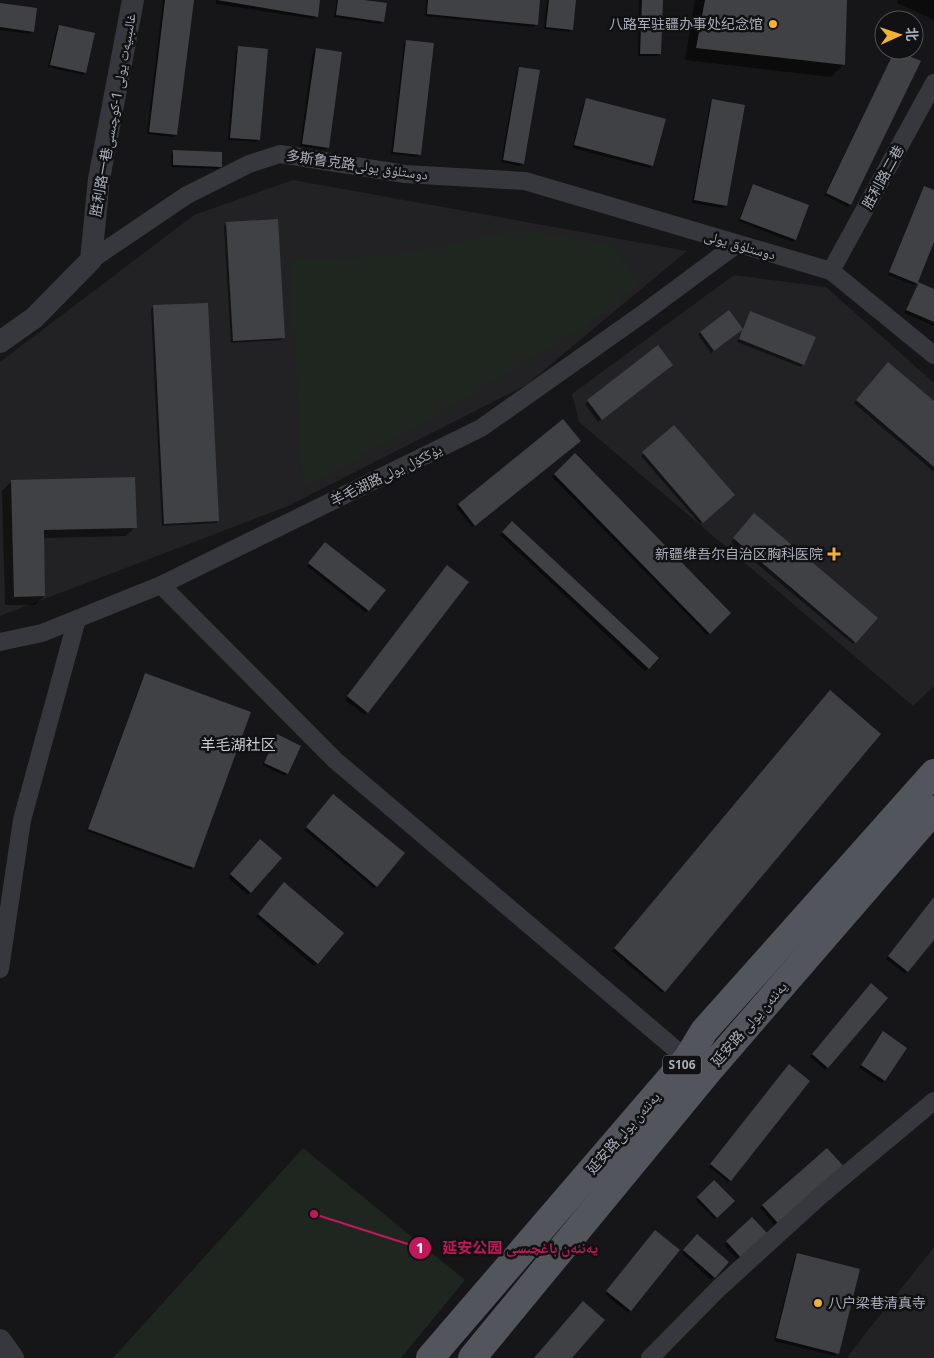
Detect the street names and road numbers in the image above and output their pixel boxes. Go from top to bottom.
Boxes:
street label: 胜利路一巷غالىبىيەت يولى 1-كوچىسى [85,12,140,218]
street label: 胜利路二巷 [857,142,908,212]
street label: 多斯鲁克路دوستلۇق يولى [285,145,429,184]
street label: دوستلۇق يولى [702,225,778,264]
street label: 羊毛湖路يۇڭكۆل يولى [327,439,445,510]
street label: 延安路 يەنئەن يولى [706,977,791,1070]
road number: S106 [663,1056,701,1074]
street label: 延安路يەنئەن يولى [582,1087,664,1178]

